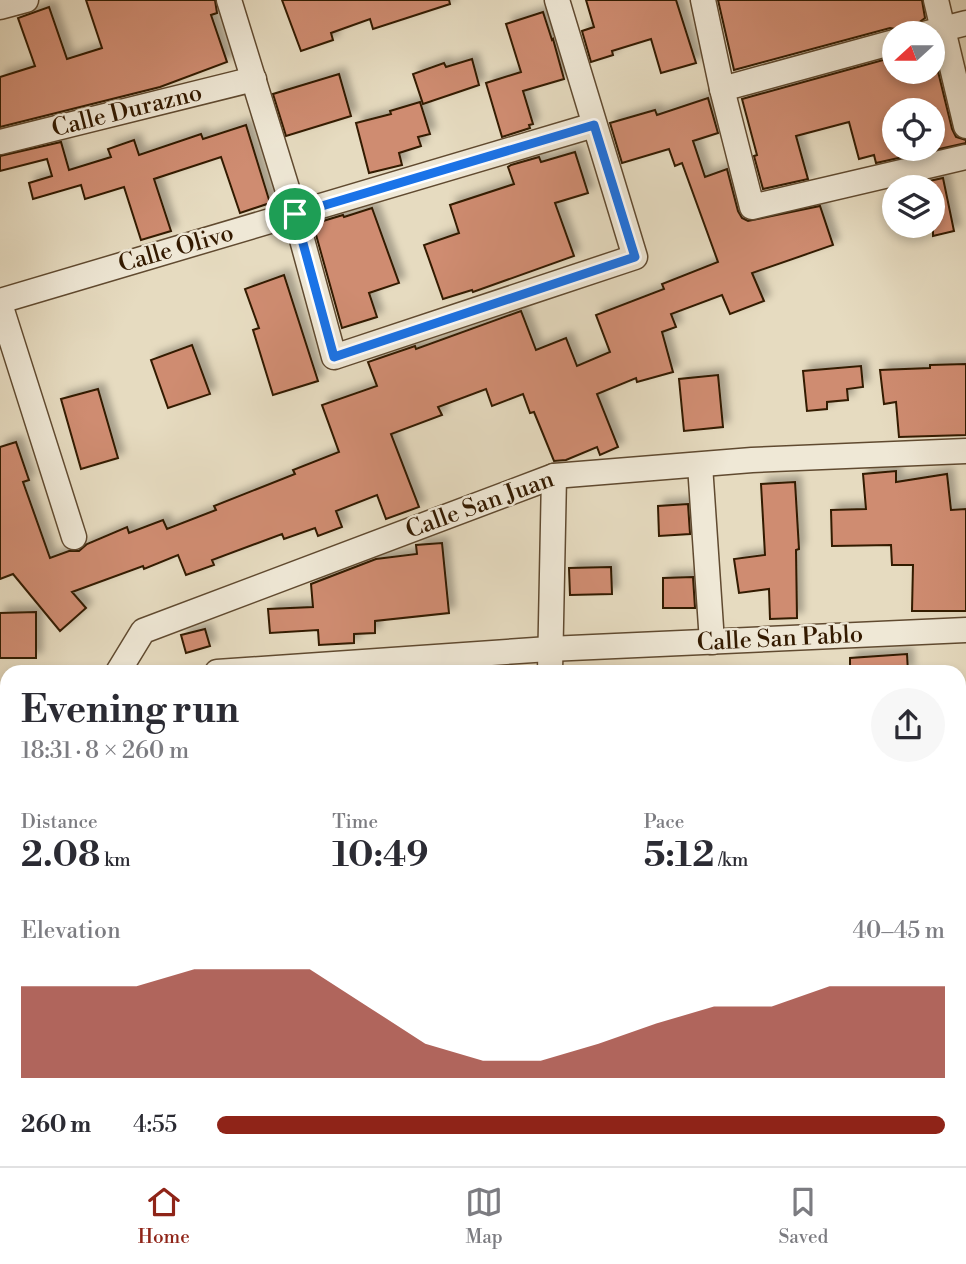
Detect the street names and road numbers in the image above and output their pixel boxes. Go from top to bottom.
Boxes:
street label: Calle Durazno [49,78,205,144]
street label: Calle Olivo [115,218,237,280]
street label: Calle San Juan [402,464,558,546]
street label: Calle San Pablo [696,620,864,658]

